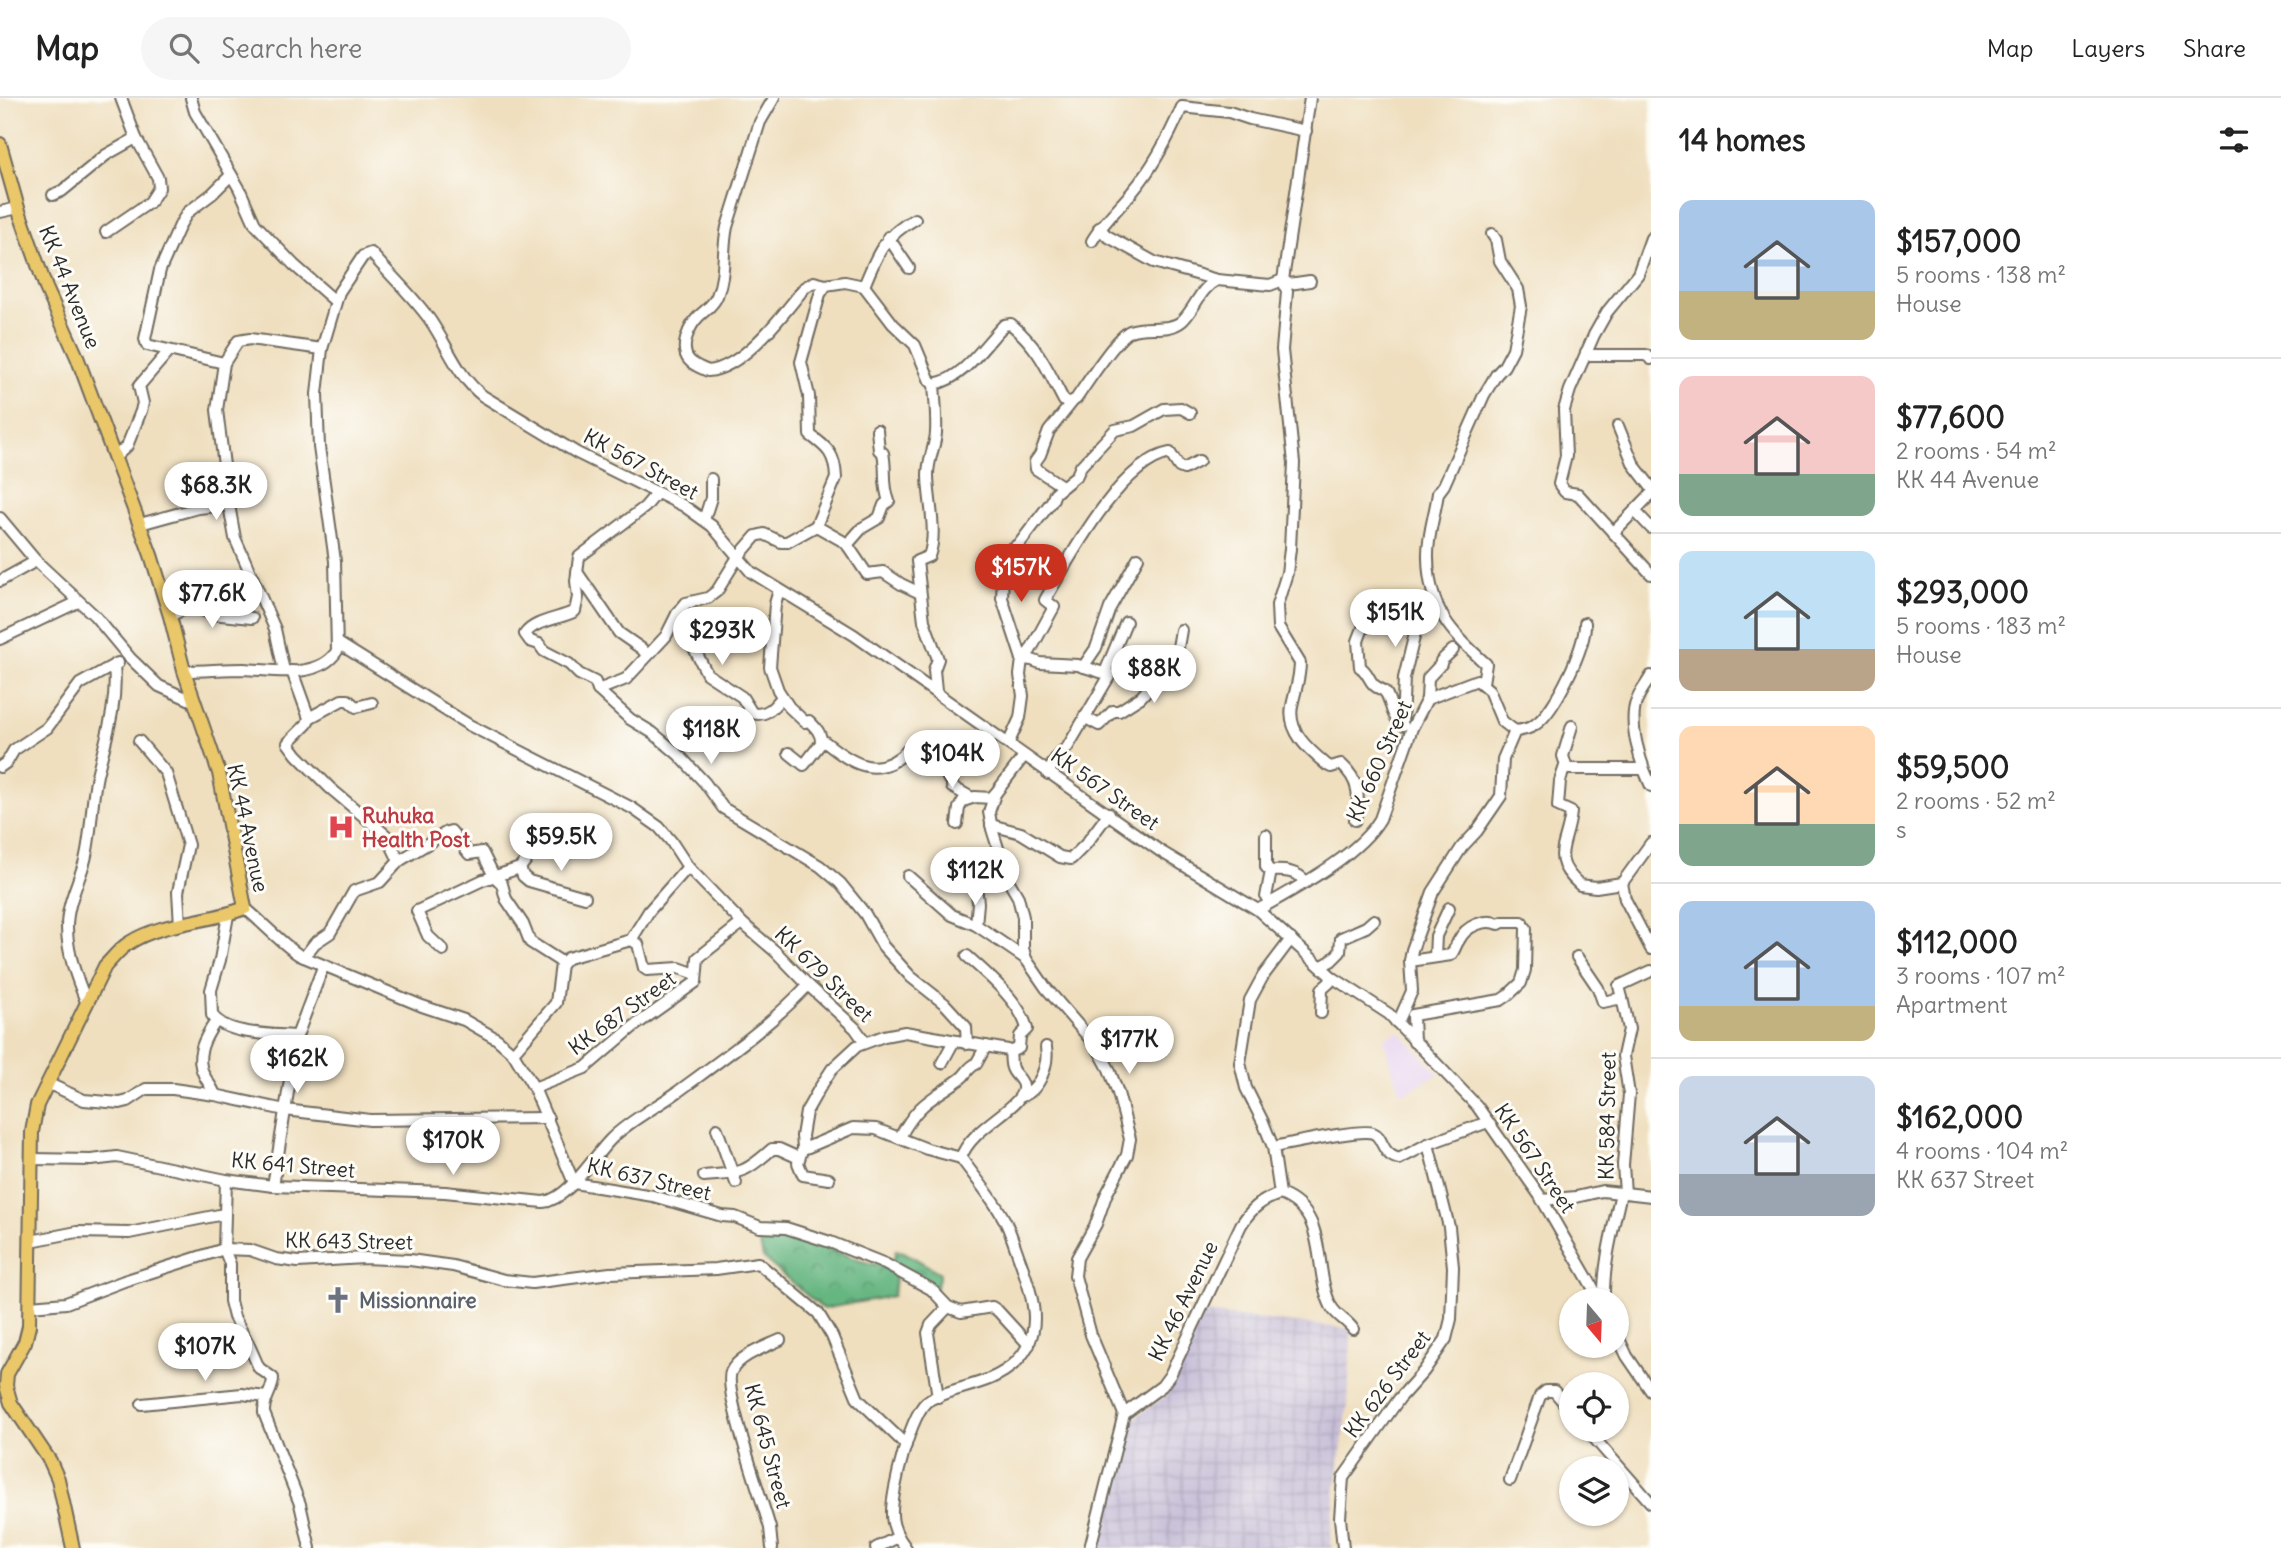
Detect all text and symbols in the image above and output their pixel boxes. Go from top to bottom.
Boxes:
search box [141,17,631,80]
text: Map [35,27,99,69]
icon: search [165,29,203,67]
text: Search here [221,32,362,65]
text: Map [1987,33,2033,63]
text: Layers [2071,33,2145,63]
text: Share [2183,33,2246,63]
text: 14 homes [1679,121,1806,159]
icon: filters [2215,121,2253,159]
street label: KK 44 Avenue [33,221,107,353]
text: $157,000 [1896,222,2022,260]
icon: home [1735,228,1819,312]
text: 5 rooms · 138 m² [1896,260,2066,289]
text: House [1896,289,1962,318]
text: $77,600 [1896,398,2005,436]
icon: home [1735,404,1819,488]
street label: KK 567 Street [579,422,703,506]
text: 2 rooms · 54 m² [1896,436,2057,465]
pin: $68.3K [159,462,273,522]
text: KK 44 Avenue [1896,465,2039,494]
text: $68.3K [180,470,252,499]
pin: $157K [972,545,1070,604]
text: $157K [991,552,1051,581]
pin: $77.6K [155,570,269,630]
text: $293,000 [1896,573,2029,611]
text: $77.6K [178,578,246,607]
icon: home [1735,579,1819,663]
pin: $151K [1346,589,1444,649]
text: $151K [1366,597,1424,626]
pin: $293K [673,608,771,667]
text: 5 rooms · 183 m² [1896,611,2066,640]
text: $293K [689,615,755,644]
text: House [1896,640,1962,669]
pin: $88K [1113,646,1195,705]
text: $88K [1127,653,1181,682]
street label: KK 660 Street [1340,696,1418,826]
pin: $118K [662,706,760,766]
text: $118K [682,714,740,743]
pin: $104K [903,730,1001,790]
text: $104K [920,738,984,767]
street label: KK 567 Street [1045,742,1165,836]
text: $59,500 [1896,748,2010,786]
icon: home [1735,754,1819,838]
street label: KK 44 Avenue [221,761,275,895]
text: 2 rooms · 52 m² [1896,786,2056,815]
place label: Ruhuka Health Post [362,802,471,853]
hospital icon: Ruhuka Health Post [326,812,356,842]
pin: $59.5K [504,814,618,873]
text: s [1896,815,1906,844]
text: $59.5K [526,821,596,850]
pin: $112K [926,848,1024,907]
text: $112K [946,855,1004,884]
street label: KK 679 Street [769,920,879,1028]
text: $112,000 [1896,923,2018,961]
icon: home [1735,929,1819,1013]
text: 3 rooms · 107 m² [1896,961,2066,990]
street label: KK 687 Street [563,965,681,1061]
text: Apartment [1896,990,2008,1019]
pin: $177K [1080,1016,1178,1076]
text: $177K [1100,1024,1158,1053]
pin: $162K [248,1035,346,1095]
text: $162K [266,1043,328,1072]
street label: KK 584 Street [1592,1052,1622,1180]
street label: KK 567 Street [1488,1098,1582,1218]
text: $162,000 [1896,1098,2023,1136]
icon: home [1735,1104,1819,1188]
pin: $170K [404,1118,502,1177]
text: $170K [422,1125,484,1154]
text: 4 rooms · 104 m² [1896,1136,2068,1165]
street label: KK 641 Street [230,1146,356,1184]
street label: KK 637 Street [584,1152,714,1206]
text: KK 637 Street [1896,1165,2034,1194]
street label: KK 643 Street [285,1226,413,1256]
street label: KK 46 Avenue [1142,1236,1224,1366]
church icon: Missionnaire [323,1285,353,1315]
place label: Missionnaire [359,1287,477,1314]
north arrow [1559,1288,1629,1358]
map controls [1559,1288,1629,1526]
pin: $107K [156,1324,254,1383]
street label: KK 626 Street [1338,1325,1436,1443]
text: $107K [174,1331,236,1360]
button: locate [1559,1372,1629,1442]
street label: KK 645 Street [738,1381,798,1511]
button: layers [1559,1456,1629,1526]

